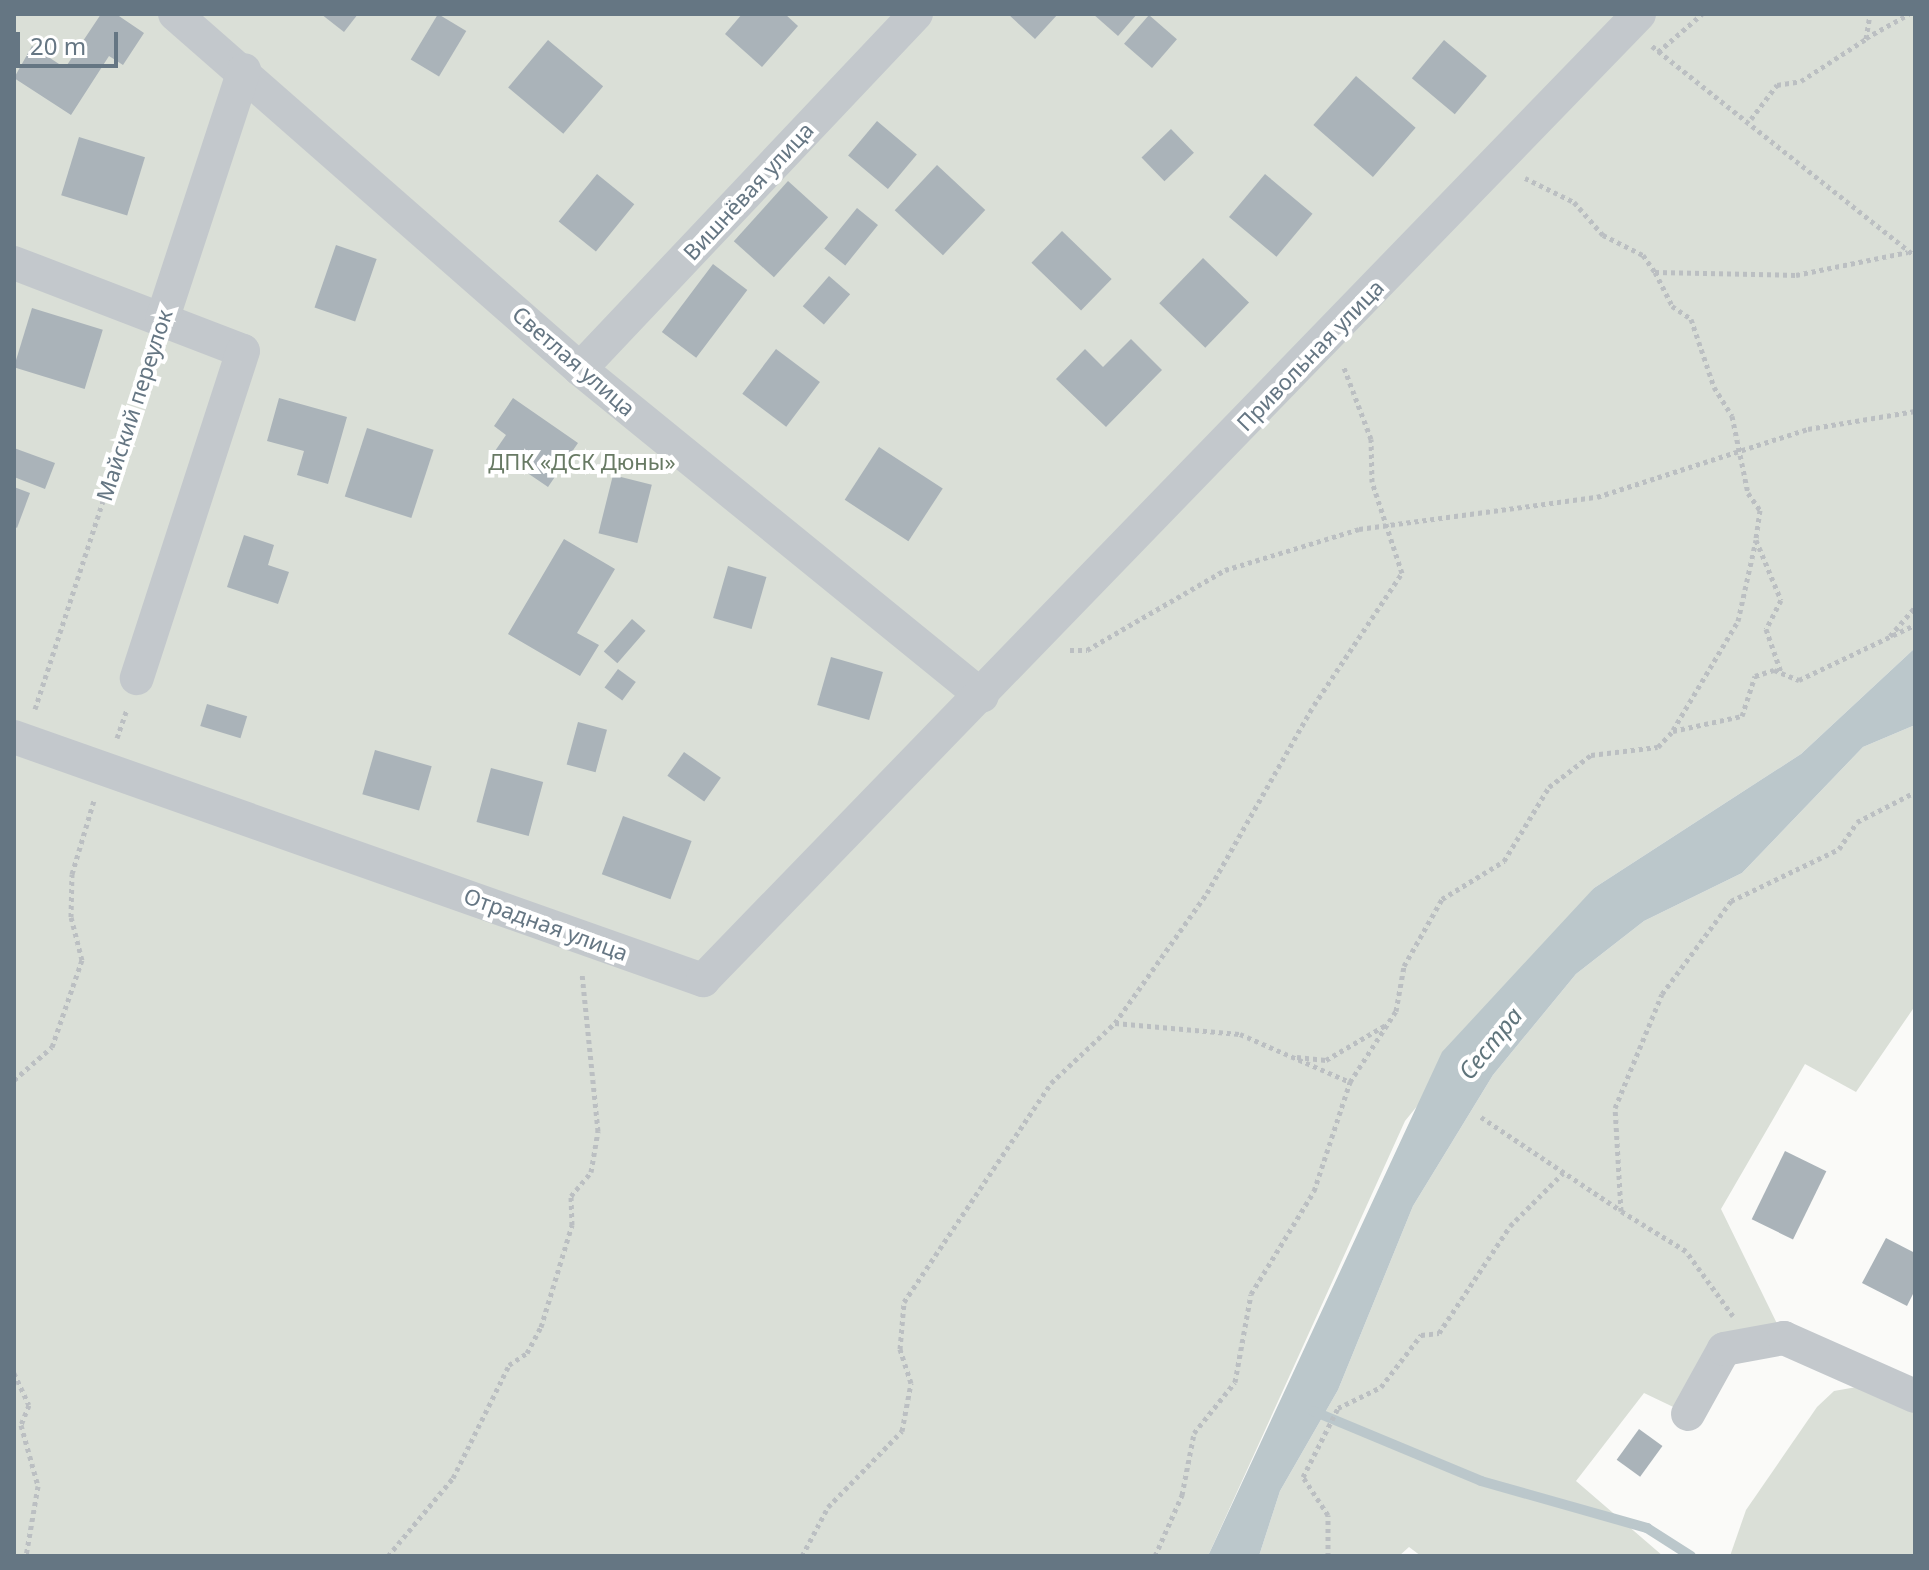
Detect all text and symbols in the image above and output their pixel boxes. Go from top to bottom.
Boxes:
scale bar [20,16,122,66]
text: 20 m [30,29,86,62]
street label: Вишнёвая улица [677,117,819,265]
street label: Привольная улица [1231,274,1389,436]
street label: Светлая улица [507,301,641,421]
street label: Майский переулок [91,306,177,504]
park label: ДПК «ДСК Дюны» [488,449,676,475]
street label: Отрадная улица [460,882,632,966]
water label: Сестра [1452,1001,1528,1085]

